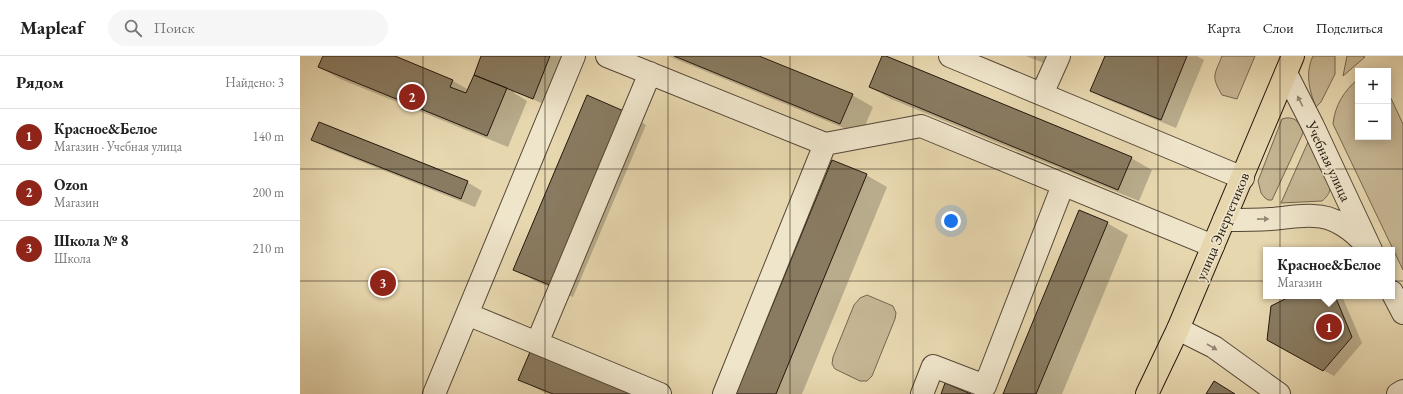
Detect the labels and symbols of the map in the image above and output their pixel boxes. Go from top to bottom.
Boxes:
pin: 2 [399,82,425,112]
one-way arrow [1297,95,1303,107]
street label: Учебная улица [1302,117,1356,204]
street label: улица Энергетиков [1191,169,1253,283]
your location [941,211,961,231]
one-way arrow [1257,216,1270,222]
pin: 3 [370,268,396,298]
pin: 1 [1316,312,1342,342]
one-way arrow [1206,344,1218,351]

